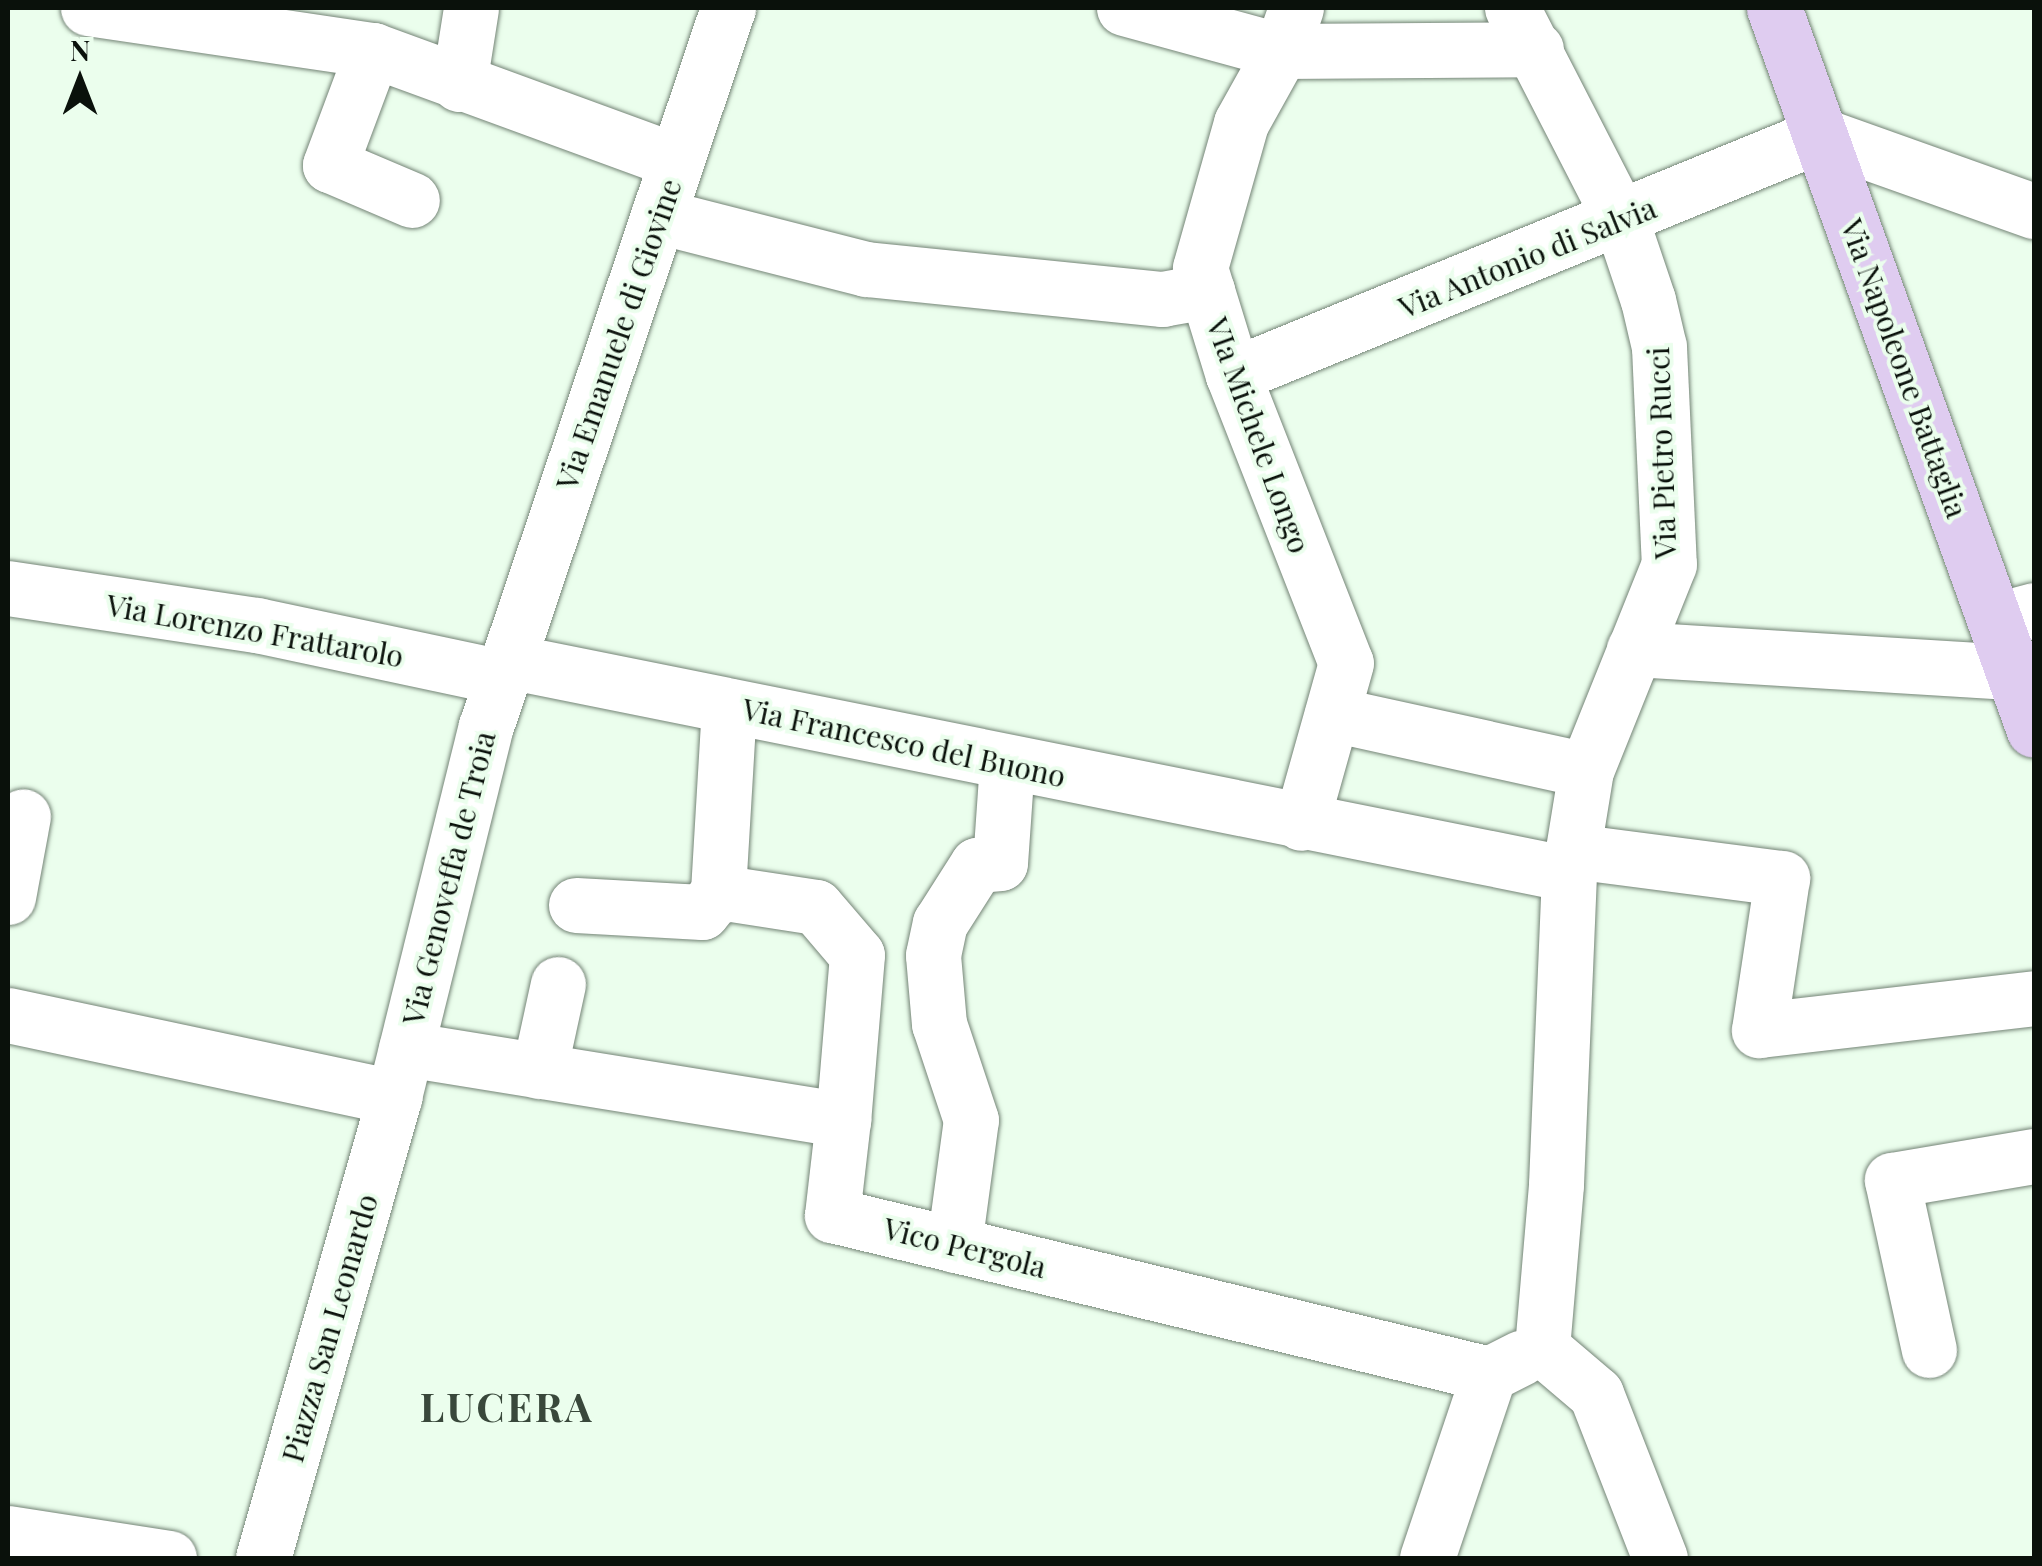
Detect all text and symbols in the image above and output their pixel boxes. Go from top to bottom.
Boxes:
north arrow [30,30,130,130]
text: N [70,31,90,68]
street label: Via Emanuele di Giovine [548,174,688,494]
street label: Via Antonio di Salvia [1393,189,1661,325]
street label: Via Napoleone Battaglia [1834,214,1976,522]
street label: VIa Michele Longo [1200,312,1318,558]
street label: Via Pietro Rucci [1639,346,1683,560]
street label: Via Lorenzo Frattarolo [104,586,406,674]
street label: Via Francesco del Buono [739,690,1069,794]
street label: Via Genoveffa de Troia [394,727,502,1029]
street label: Piazza San Leonardo [273,1190,385,1466]
street label: Vico Pergola [880,1209,1050,1285]
district label: LUCERA [420,1382,594,1430]

